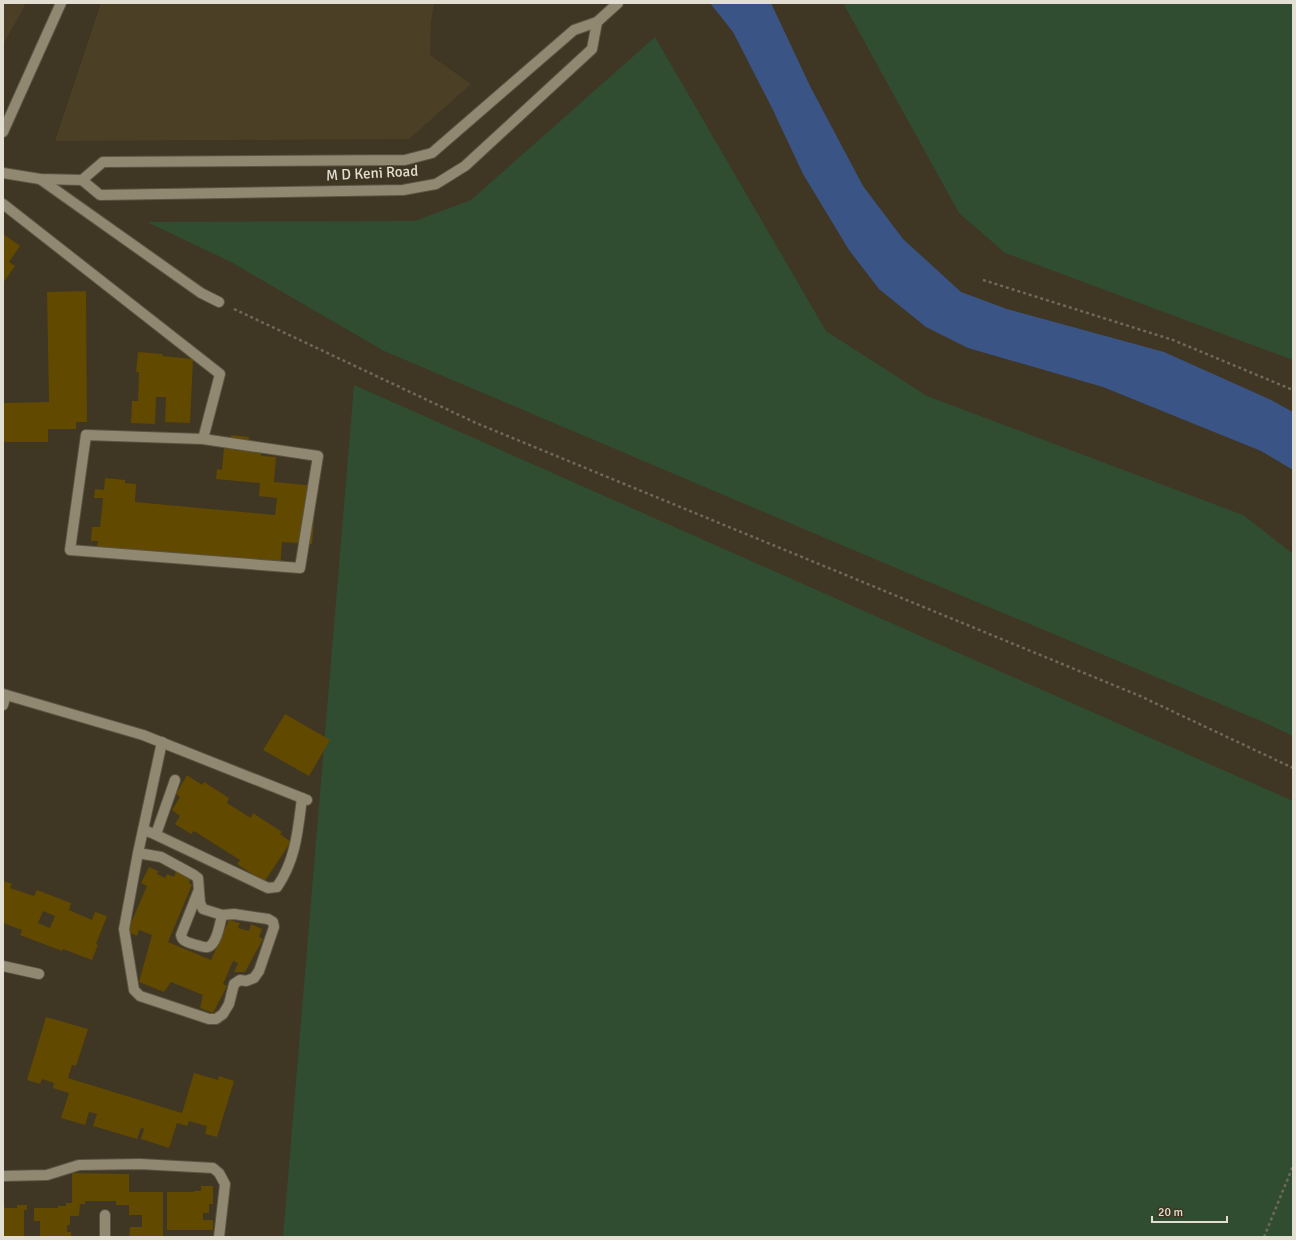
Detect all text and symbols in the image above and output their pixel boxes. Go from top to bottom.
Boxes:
street label: M D Keni Road [325,162,419,184]
scale bar [1152,1198,1227,1224]
text: 20 m [1158,1205,1183,1220]

